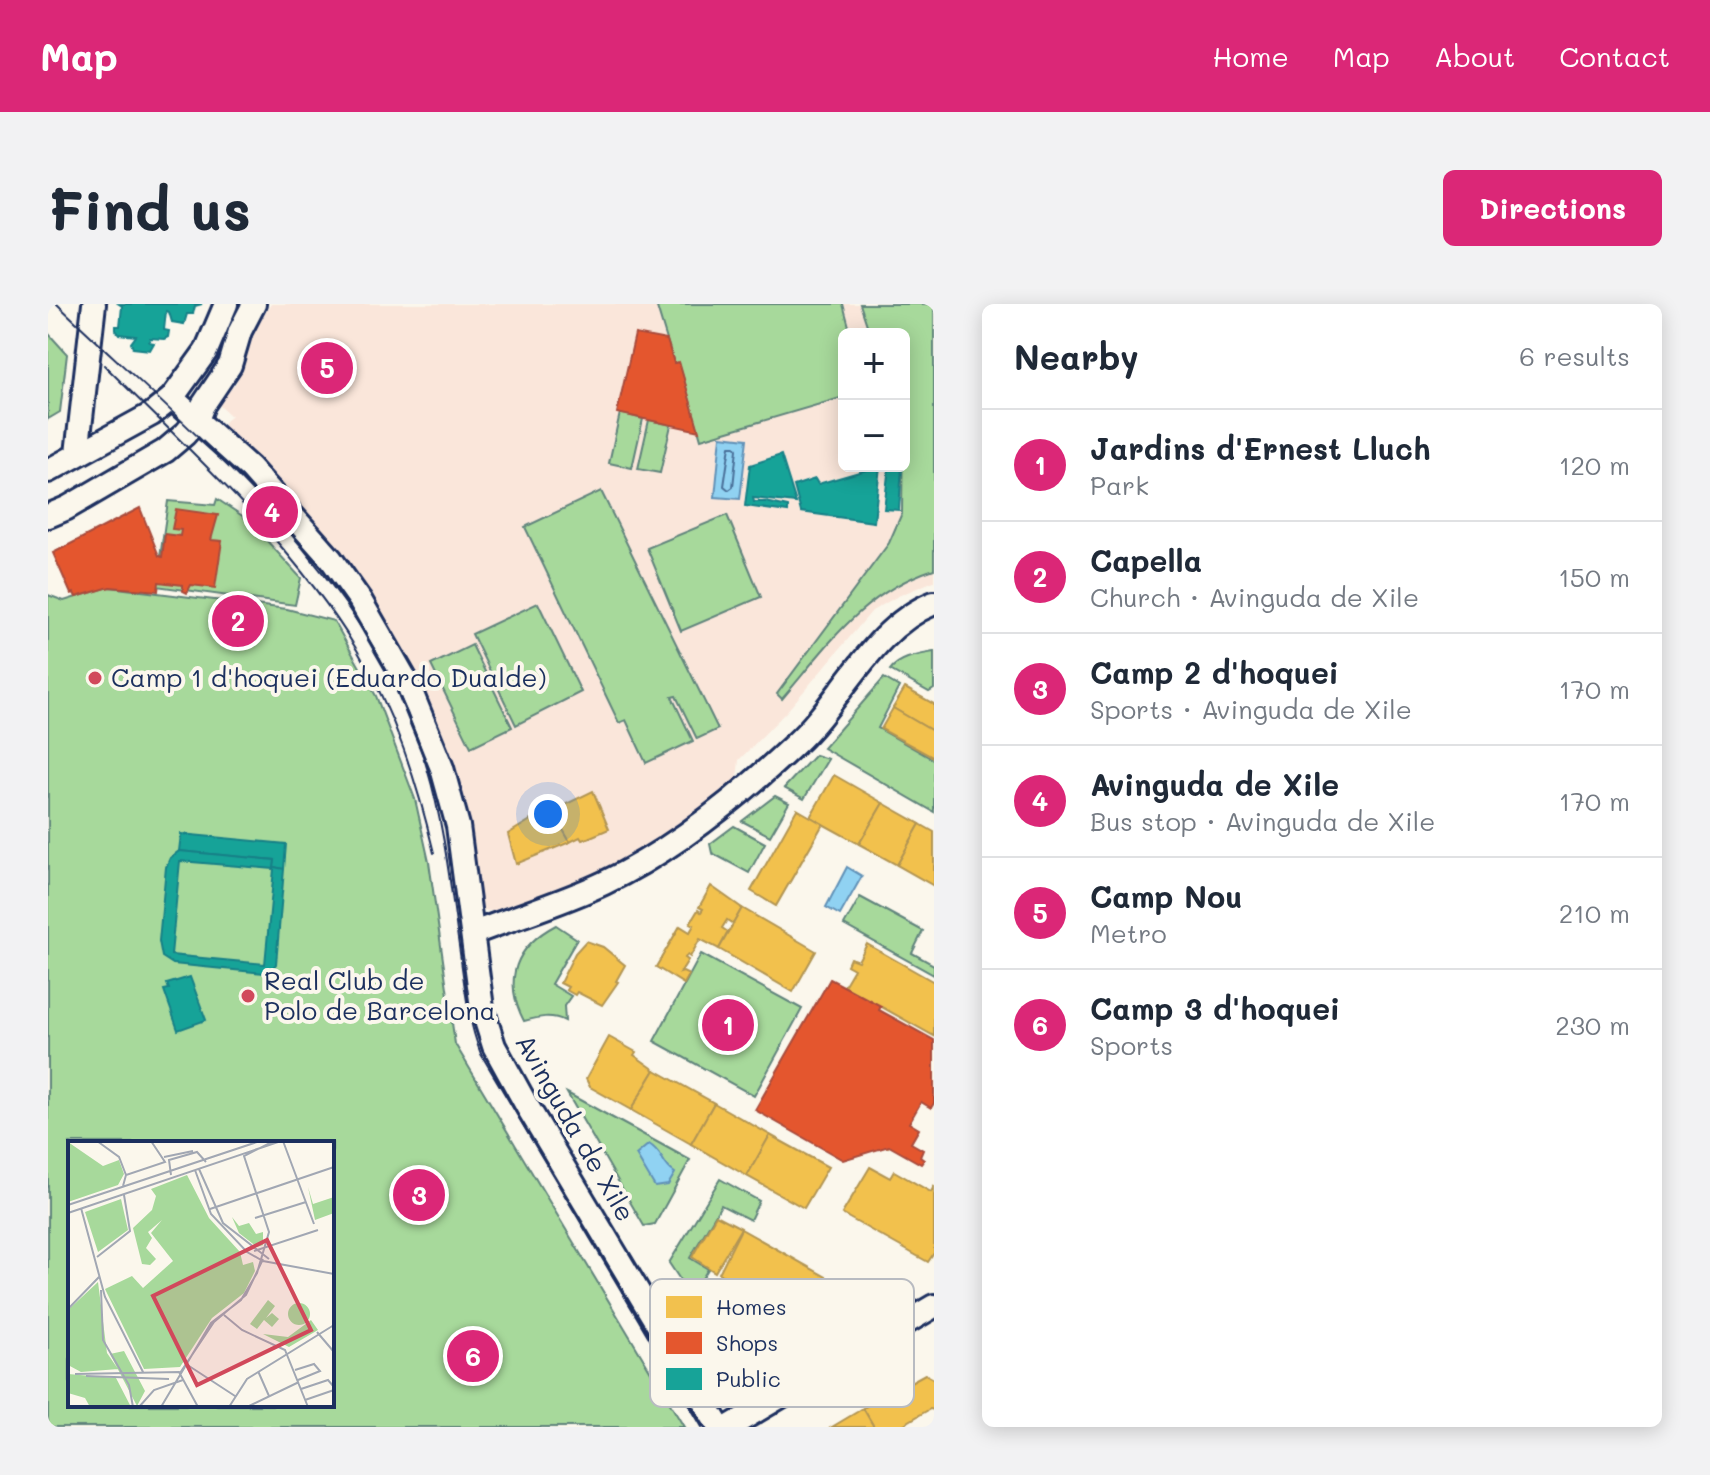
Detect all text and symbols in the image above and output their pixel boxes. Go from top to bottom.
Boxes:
text: Map [40,31,118,81]
text: Home [1213,38,1289,74]
text: Map [1333,38,1390,74]
text: About [1434,38,1515,74]
text: Contact [1559,38,1670,74]
button: Directions [1443,170,1662,246]
text: Find us [48,172,251,245]
map controls [838,328,910,472]
button: + [838,328,910,400]
text: Nearby [1014,334,1139,379]
pin: 5 [301,338,353,398]
text: 6 results [1519,339,1630,373]
button: − [838,400,910,472]
text: Jardins d'Ernest Lluch [1090,428,1430,468]
text: 1 [1034,448,1046,482]
text: 120 m [1559,448,1630,482]
text: Park [1090,468,1149,502]
pin: 4 [246,482,298,542]
text: Capella [1090,540,1202,580]
text: 2 [1033,560,1047,594]
text: 150 m [1558,560,1630,594]
text: Church · Avinguda de Xile [1090,580,1419,614]
pin: 2 [212,591,264,651]
text: Camp 2 d'hoquei [1090,652,1339,692]
place label: Camp 1 d'hoquei (Eduardo Dualde) [111,660,547,694]
marker: Camp 1 d'hoquei (Eduardo Dualde) [86,669,104,687]
text: 3 [1032,672,1048,706]
text: 170 m [1559,672,1630,706]
text: Sports · Avinguda de Xile [1090,692,1412,726]
text: Avinguda de Xile [1090,764,1339,804]
text: 4 [1032,784,1048,818]
text: 170 m [1559,784,1630,818]
your location [528,794,568,834]
text: Bus stop · Avinguda de Xile [1090,804,1435,838]
text: Camp Nou [1090,876,1242,916]
text: 5 [1032,896,1048,930]
text: 210 m [1559,896,1630,930]
text: Metro [1090,916,1167,950]
place label: Real Club de Polo de Barcelona [264,963,496,1027]
marker: Real Club de Polo de Barcelona [239,987,257,1005]
text: Camp 3 d'hoquei [1090,988,1340,1028]
pin: 1 [702,995,754,1055]
text: 6 [1032,1008,1048,1042]
text: 230 m [1555,1008,1630,1042]
street label: Avinguda de Xile [509,1028,643,1227]
text: Sports [1090,1028,1173,1062]
inset map [68,1141,334,1407]
pin: 3 [393,1165,445,1225]
legend [650,1279,914,1407]
text: Homes [716,1292,787,1321]
pin: 6 [447,1326,499,1386]
text: Shops [716,1328,778,1357]
text: Public [716,1364,781,1393]

